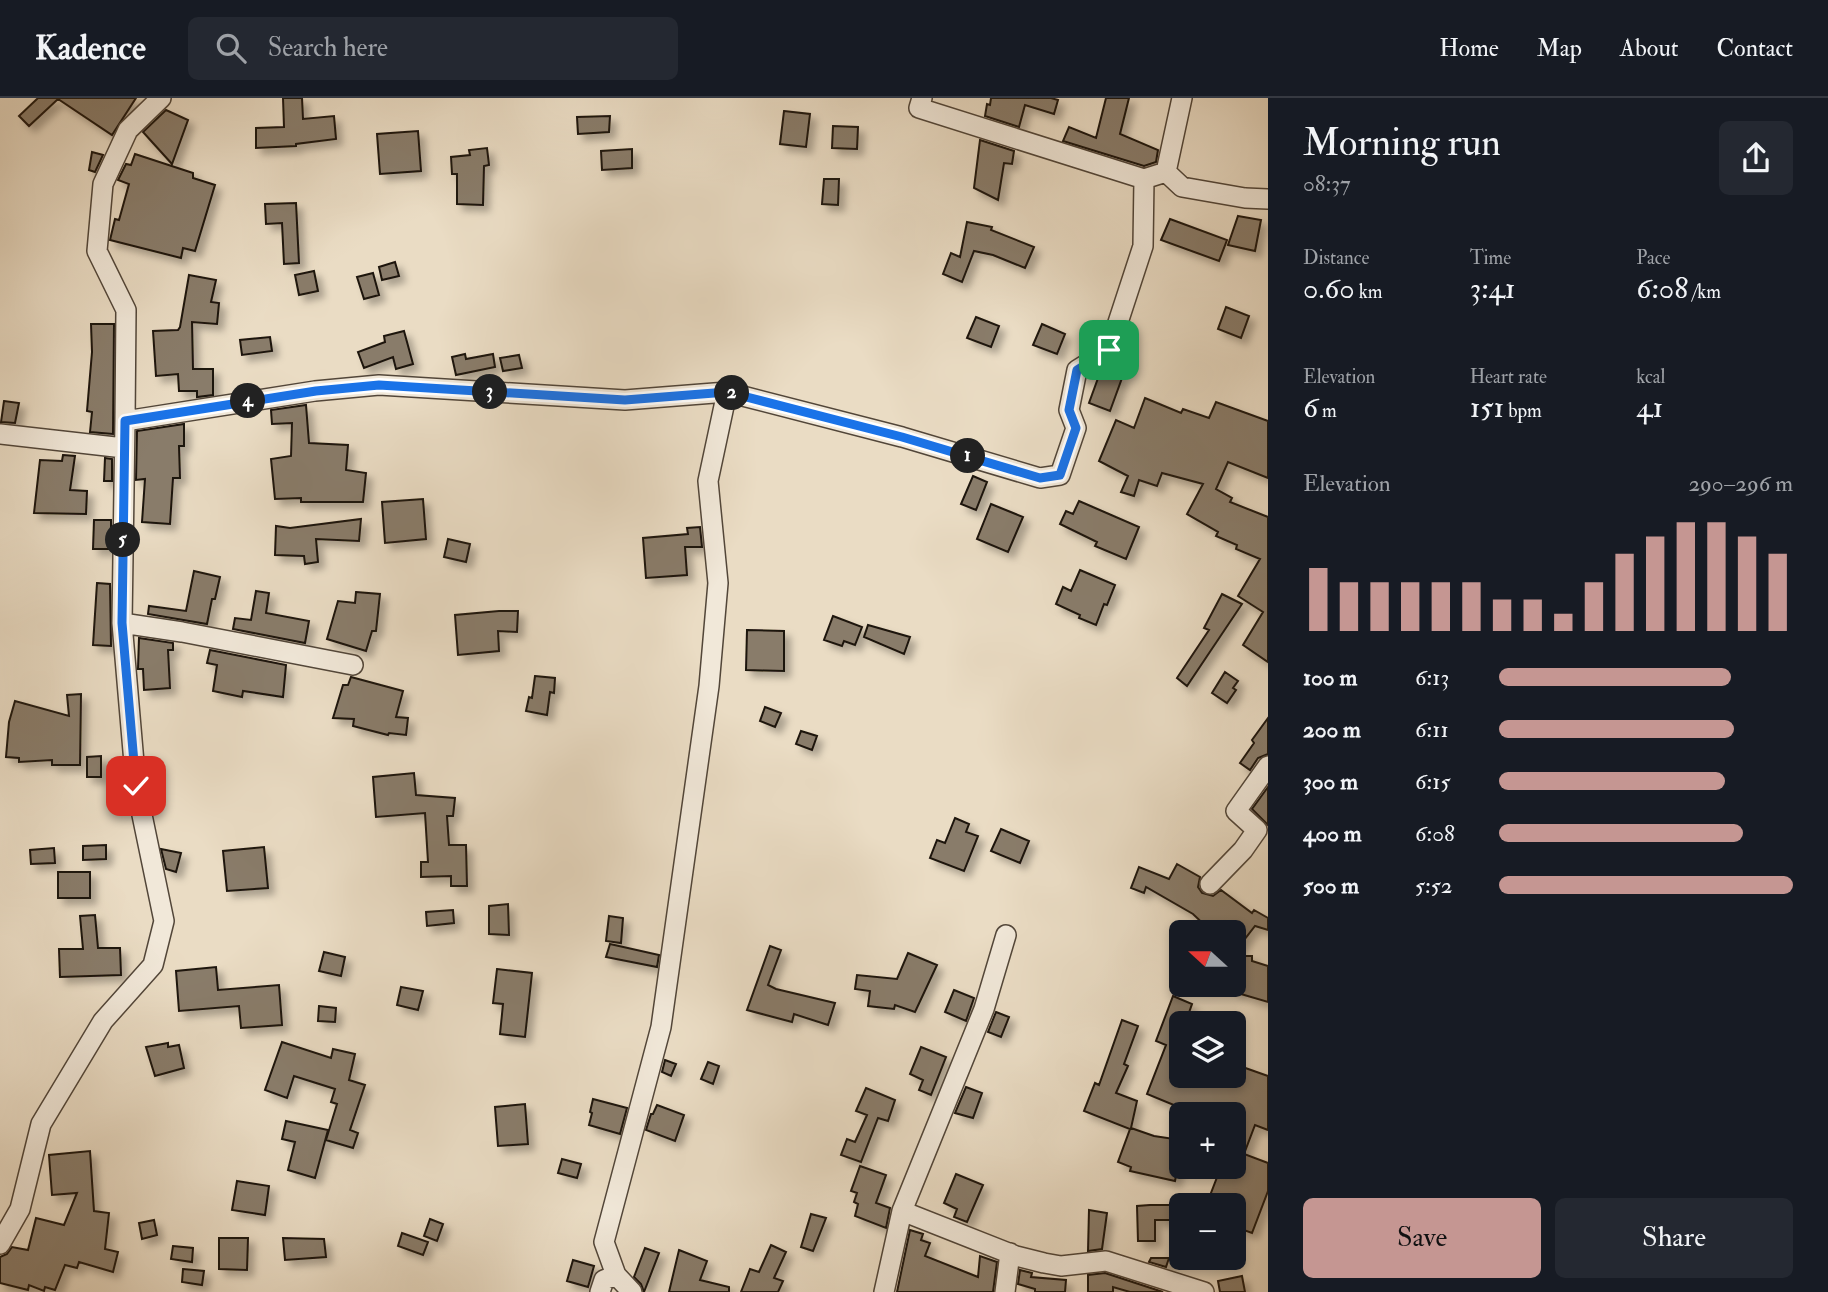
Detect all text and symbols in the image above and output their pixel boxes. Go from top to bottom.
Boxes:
search box [188,17,678,80]
text: Kadence [35,28,146,69]
icon: search [212,29,250,67]
text: Search here [268,32,388,64]
text: Home [1439,33,1499,64]
text: Map [1537,33,1582,64]
text: About [1620,33,1679,64]
text: Contact [1717,33,1793,64]
text: Morning run [1303,119,1501,167]
button: share [1719,121,1793,195]
text: 08:37 [1303,169,1351,198]
text: Distance [1303,246,1369,270]
text: Time [1470,246,1511,270]
text: Pace [1636,246,1670,270]
text: 0.60 [1303,270,1355,307]
text: 3:41 [1470,270,1515,307]
text: 6:08 [1636,270,1688,307]
text: km [1355,280,1383,304]
text: /km [1688,280,1721,304]
pin [1079,320,1139,380]
icon: arrive [1090,331,1128,369]
text: Elevation [1303,365,1375,389]
text: Heart rate [1470,365,1547,389]
text: kcal [1636,365,1665,389]
pin: 3 [472,374,508,410]
pin: 2 [714,376,750,410]
text: 3 [486,379,493,403]
text: 2 [727,380,736,404]
pin: 4 [230,384,266,418]
text: 4 [242,388,253,412]
text: 6 [1303,389,1318,426]
text: 151 [1470,389,1504,426]
text: 41 [1636,389,1663,426]
text: m [1318,399,1337,423]
text: bpm [1504,399,1542,423]
pin: 1 [950,438,986,474]
text: 1 [964,443,971,467]
text: Elevation [1303,469,1391,498]
text: 290–296 m [1688,469,1793,498]
pin: 5 [106,522,140,558]
text: 5 [118,527,127,551]
text: 100 m [1303,663,1357,692]
text: 6:13 [1415,663,1449,692]
text: 200 m [1303,715,1361,744]
text: 6:11 [1415,715,1449,744]
pin [106,756,166,816]
icon: check [117,767,155,805]
text: 300 m [1303,767,1358,796]
text: 6:15 [1415,767,1451,796]
text: 400 m [1303,819,1362,848]
text: 6:08 [1415,819,1455,848]
text: 500 m [1303,871,1359,900]
text: 5:52 [1415,871,1452,900]
north arrow [1169,920,1246,998]
map controls [1169,920,1246,1270]
button: layers [1169,1011,1246,1088]
button: + [1169,1102,1246,1179]
button: − [1169,1193,1246,1270]
button: Save [1303,1198,1541,1278]
button: Share [1555,1198,1793,1278]

